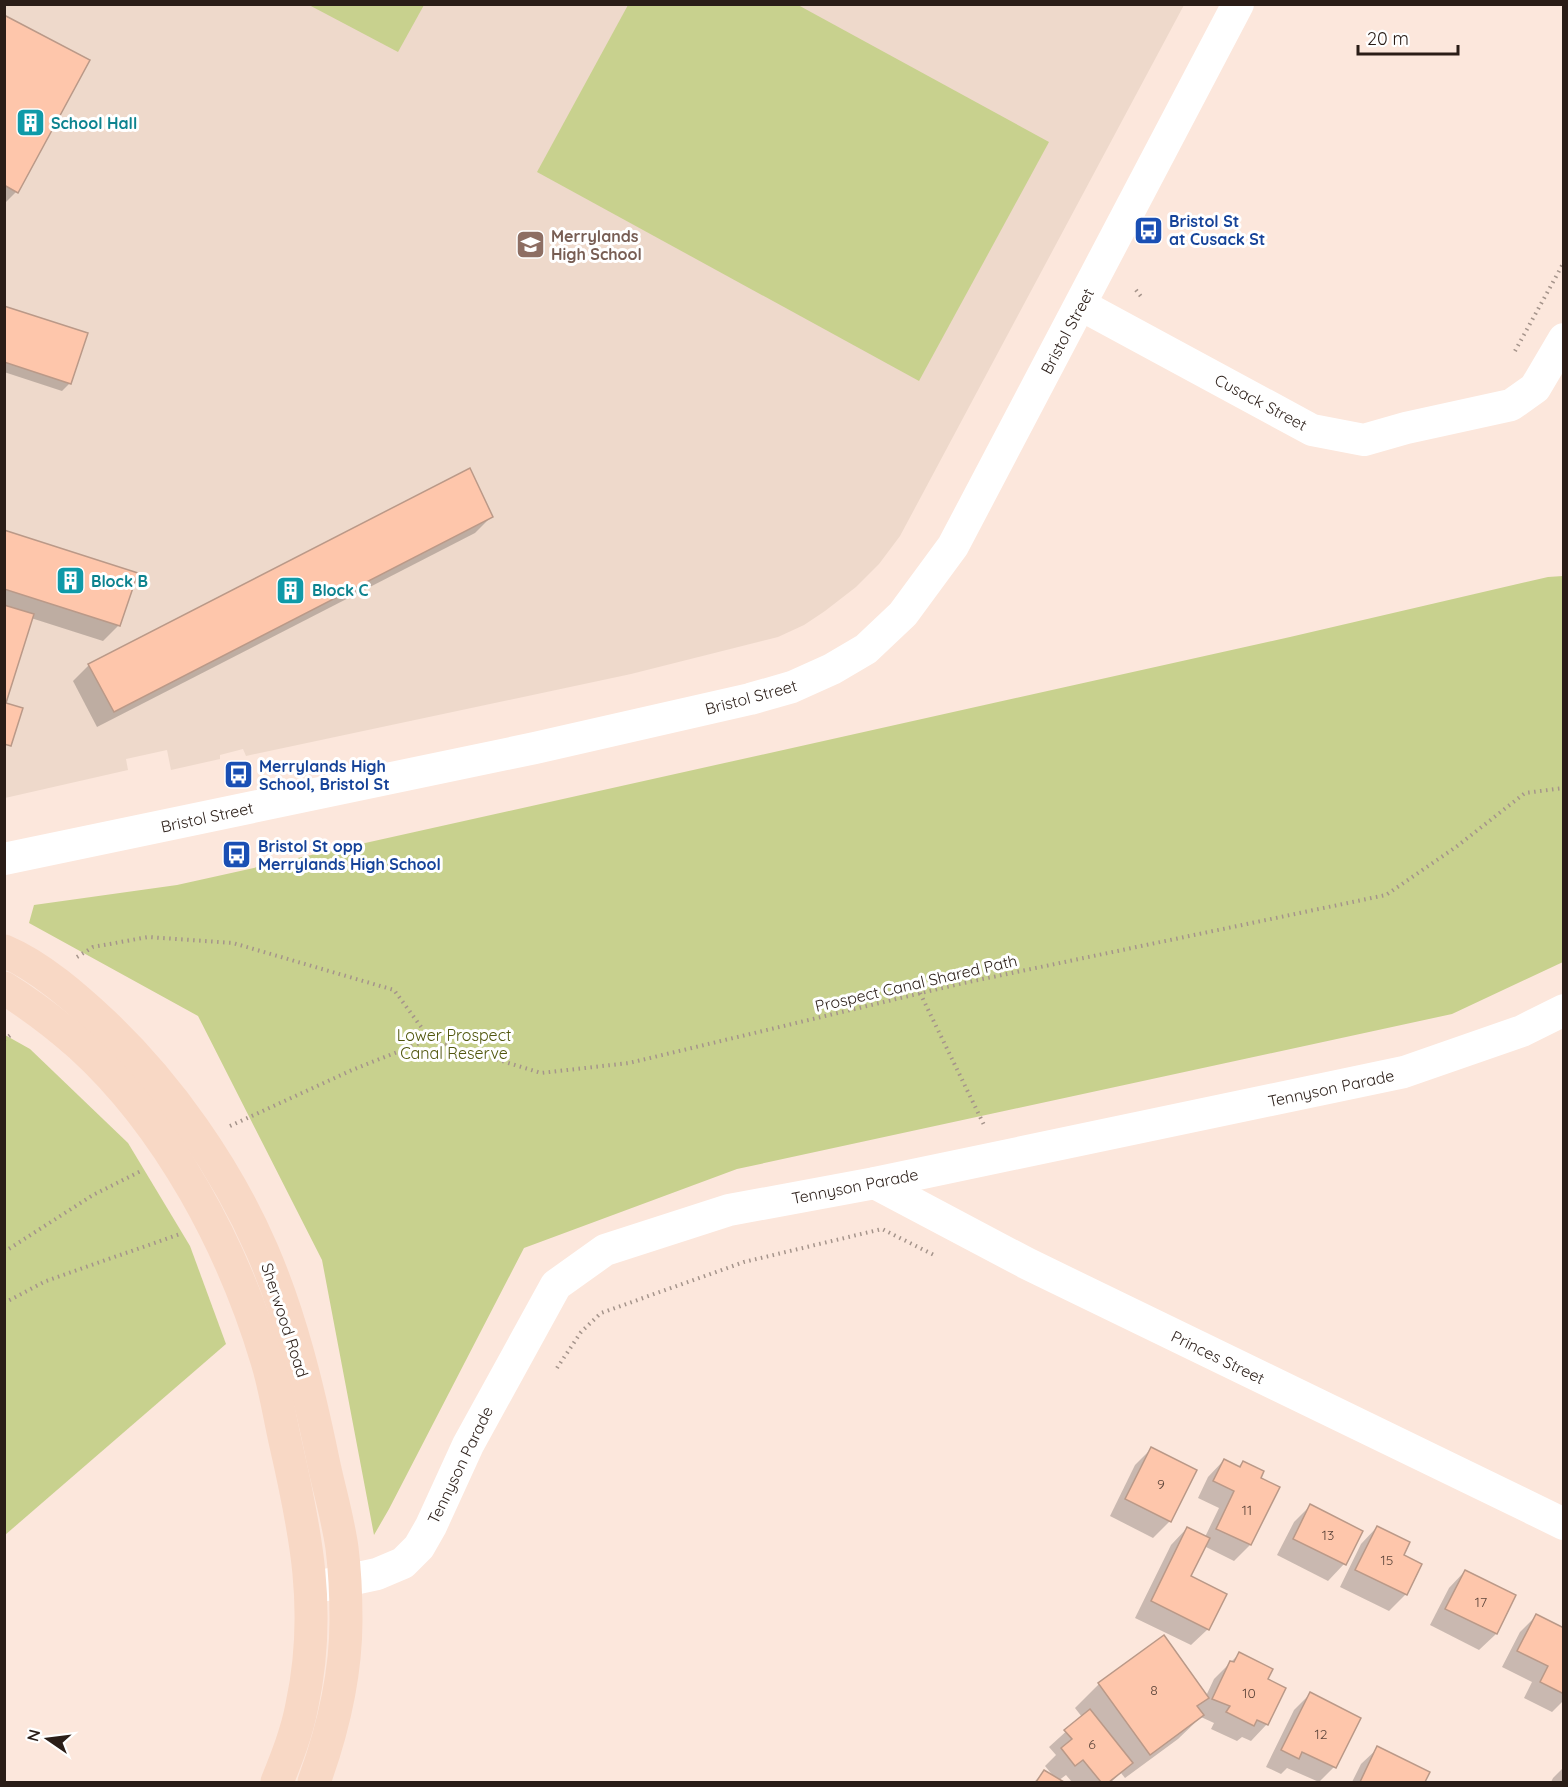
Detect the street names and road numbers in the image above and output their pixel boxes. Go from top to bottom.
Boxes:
street label: Bristol Street [1036,285,1098,377]
street label: Cusack Street [1211,369,1311,435]
street label: Bristol Street [703,675,799,719]
street label: Bristol Street [159,797,255,837]
street label: Prospect Canal Shared Path [813,950,1019,1016]
street label: Tennyson Parade [1266,1065,1396,1111]
street label: Tennyson Parade [790,1164,920,1208]
street label: Sherwood Road [257,1260,313,1380]
street label: Princes Street [1168,1326,1268,1388]
street label: Tennyson Parade [423,1403,497,1527]

